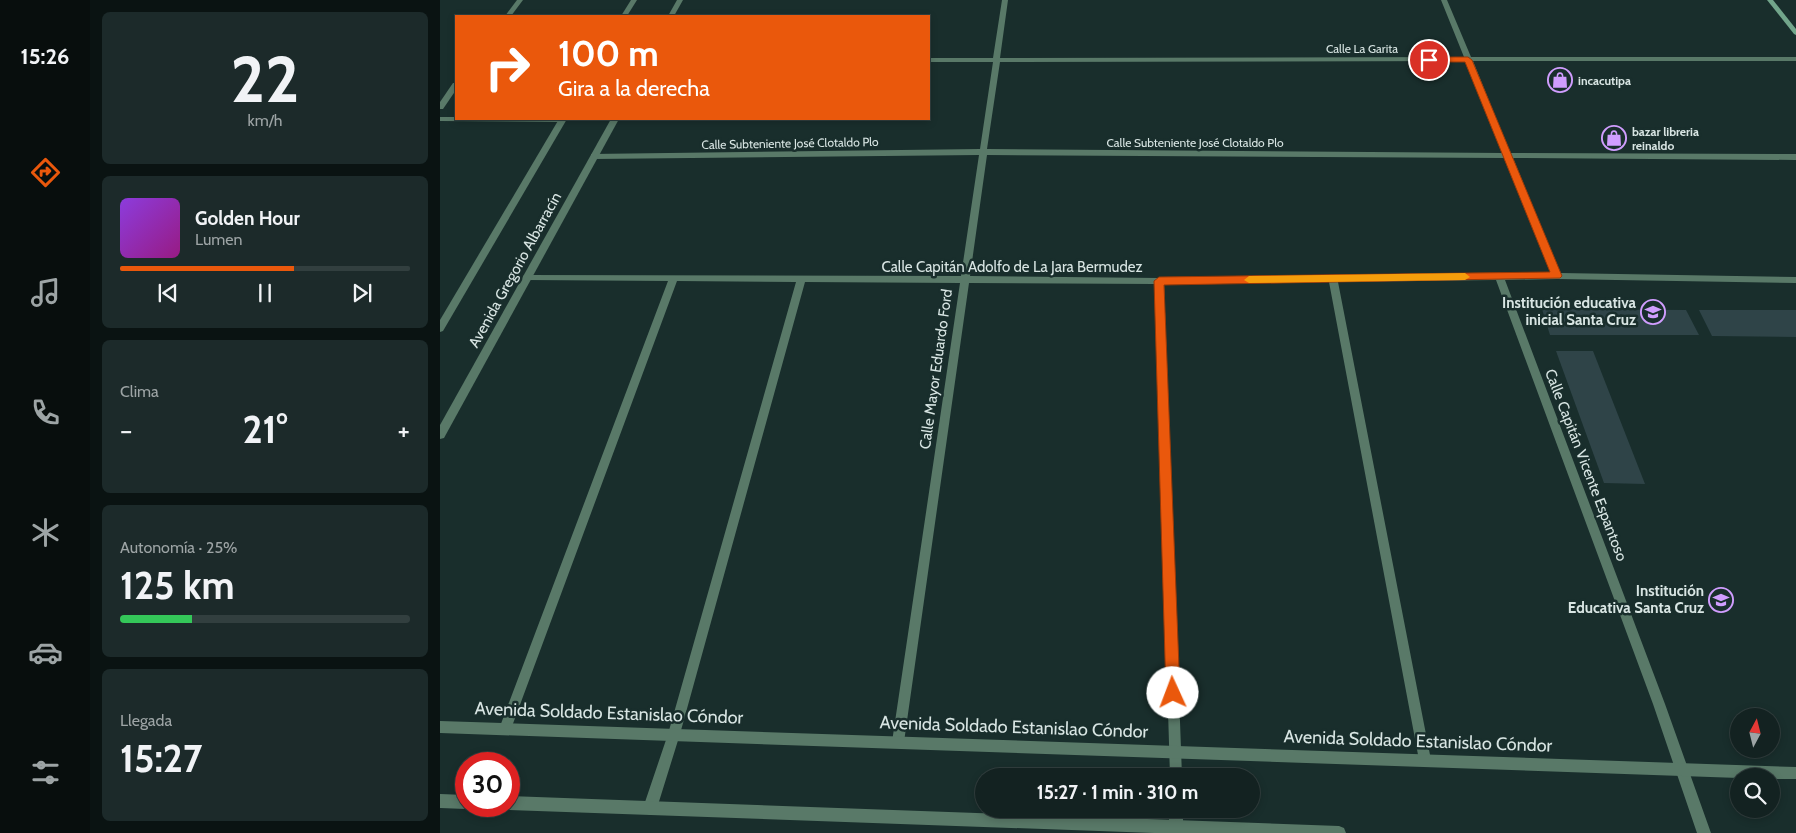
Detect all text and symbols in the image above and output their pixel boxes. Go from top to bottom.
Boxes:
text: 100 m [558,32,659,75]
icon: right [475,35,540,100]
text: 22 [231,39,299,118]
pin [1408,39,1450,81]
street label: Calle La Garita [1326,41,1398,56]
text: 15:26 [21,43,69,70]
icon: arrive [1415,46,1443,74]
shop icon: incacutipa [1547,67,1573,93]
place label: incacutipa [1578,73,1631,88]
text: Gira a la derecha [558,75,710,102]
text: km/h [247,111,283,130]
place label: bazar libreria reinaldo [1632,124,1699,153]
shop icon: bazar libreria reinaldo [1601,125,1627,151]
street label: Calle Subteniente José Clotaldo Plo [701,134,879,152]
street label: Calle Subteniente José Clotaldo Plo [1106,135,1284,150]
icon: directions [28,155,63,190]
street label: Avenida Gregorio Albarracín [465,189,565,351]
text: Golden Hour [195,207,300,230]
text: Lumen [195,230,242,249]
street label: Calle Capitán Adolfo de La Jara Bermudez [881,258,1143,276]
icon: music [28,275,63,310]
icon: previous [154,279,182,307]
icon: pause [251,279,279,307]
icon: next [348,279,376,307]
street label: Calle Mayor Eduardo Ford [916,288,956,450]
place label: Institución educativa inicial Santa Cruz [1502,294,1637,329]
school or university icon: Institución educativa inicial Santa Cruz [1640,299,1666,325]
street label: Calle Capitán Vicente Espantoso [1541,366,1631,564]
text: Clima [120,382,159,401]
icon: phone [28,395,63,430]
text: 21° [242,406,288,453]
text: − [120,413,132,447]
text: + [398,413,410,447]
icon: climate [28,515,63,550]
text: Autonomía · 25% [120,538,237,557]
text: 125 km [120,562,235,609]
place label: Institución Educativa Santa Cruz [1568,582,1704,617]
school or university icon: Institución Educativa Santa Cruz [1708,587,1734,613]
icon: car [28,635,63,670]
position arrow [1146,666,1198,718]
street label: Avenida Soldado Estanislao Cóndor [474,697,744,729]
north arrow [1730,708,1780,758]
map controls [1730,708,1780,818]
text: Llegada [120,711,172,730]
street label: Avenida Soldado Estanislao Cóndor [879,711,1149,743]
street label: Avenida Soldado Estanislao Cóndor [1283,725,1553,757]
text: 15:27 [120,735,202,782]
speed limit sign: 30 [455,752,520,817]
icon: filters [28,755,63,790]
button: search [1730,768,1780,818]
text: 15:27 · 1 min · 310 m [1037,781,1198,804]

